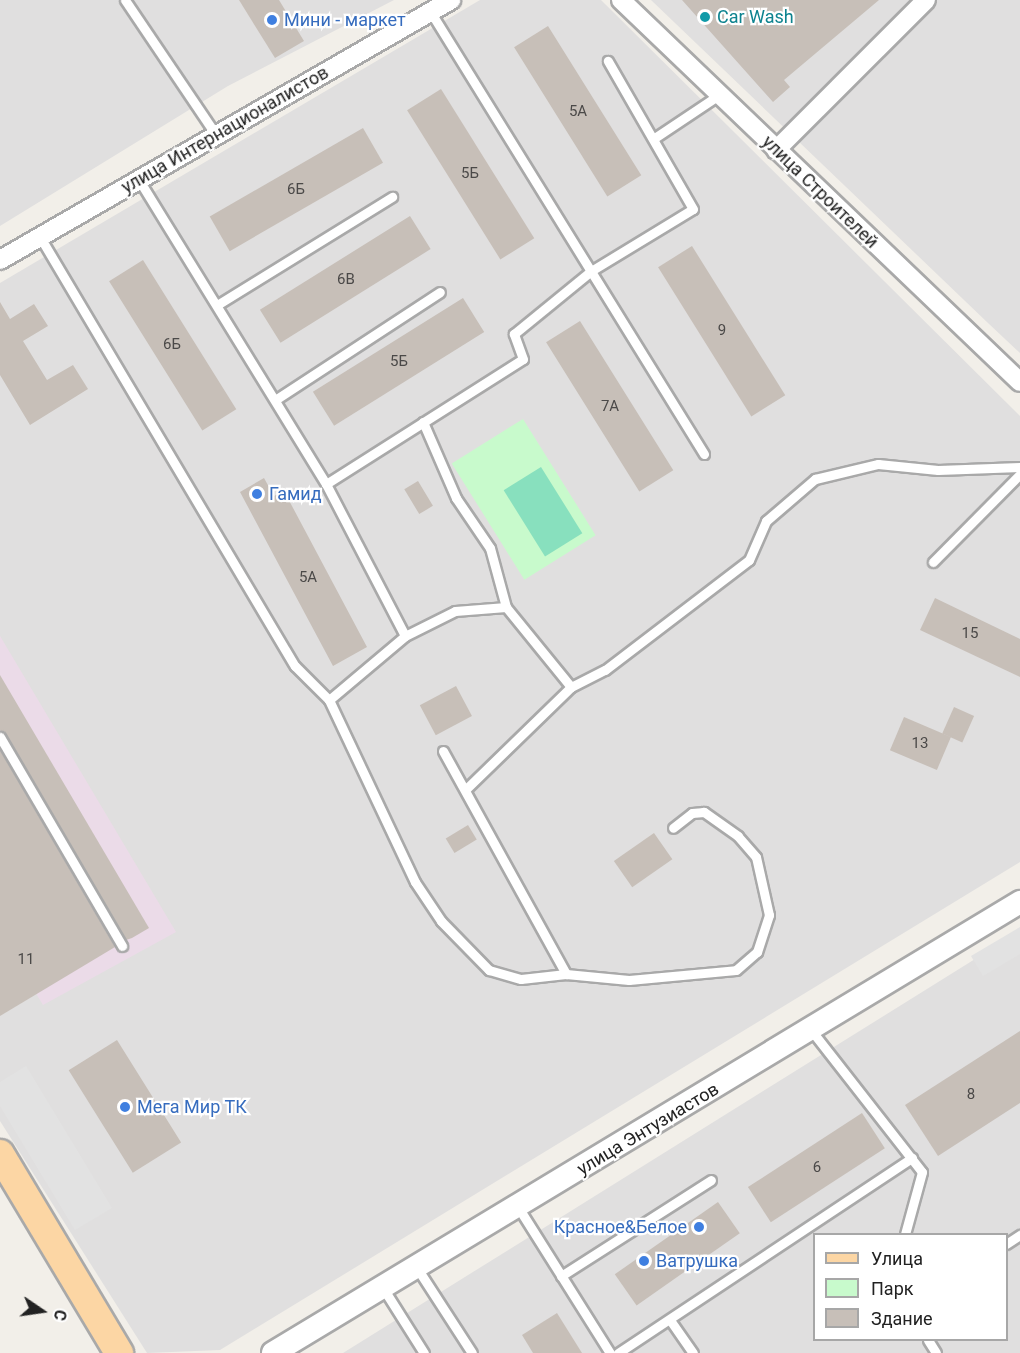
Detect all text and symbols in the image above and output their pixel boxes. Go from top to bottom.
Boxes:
place label: Car Wash [717,6,794,28]
place label: Мини - маркет [284,9,406,31]
marker: Car Wash [698,10,712,24]
marker: Мини - маркет [265,13,279,27]
street label: улица Интернационалистов [118,62,332,198]
house number: 5А [569,103,587,121]
street label: улица Строителей [758,131,882,253]
house number: 5Б [461,165,479,183]
house number: 6Б [287,181,305,199]
house number: 6В [337,271,355,289]
house number: 9 [718,322,726,340]
house number: 6Б [163,336,181,354]
house number: 5Б [390,353,408,371]
house number: 7А [601,398,619,416]
place label: Гамид [269,483,322,505]
marker: Гамид [250,487,264,501]
house number: 5А [299,569,317,587]
house number: 15 [962,625,978,643]
house number: 13 [912,735,928,753]
house number: 11 [18,951,34,969]
street label: улица Энтузиастов [573,1078,723,1180]
house number: 8 [967,1086,975,1104]
place label: Мега Мир ТК [137,1096,247,1118]
marker: Мега Мир ТК [118,1100,132,1114]
house number: 6 [813,1159,821,1177]
place label: Красное&Белое [554,1216,687,1238]
marker: Красное&Белое [692,1220,706,1234]
legend [813,1233,1008,1341]
text: Улица [871,1248,923,1269]
place label: Ватрушка [656,1250,738,1272]
marker: Ватрушка [637,1254,651,1268]
text: Парк [871,1278,913,1299]
north arrow [12,1281,72,1341]
text: С [50,1308,70,1322]
text: Здание [871,1308,933,1329]

